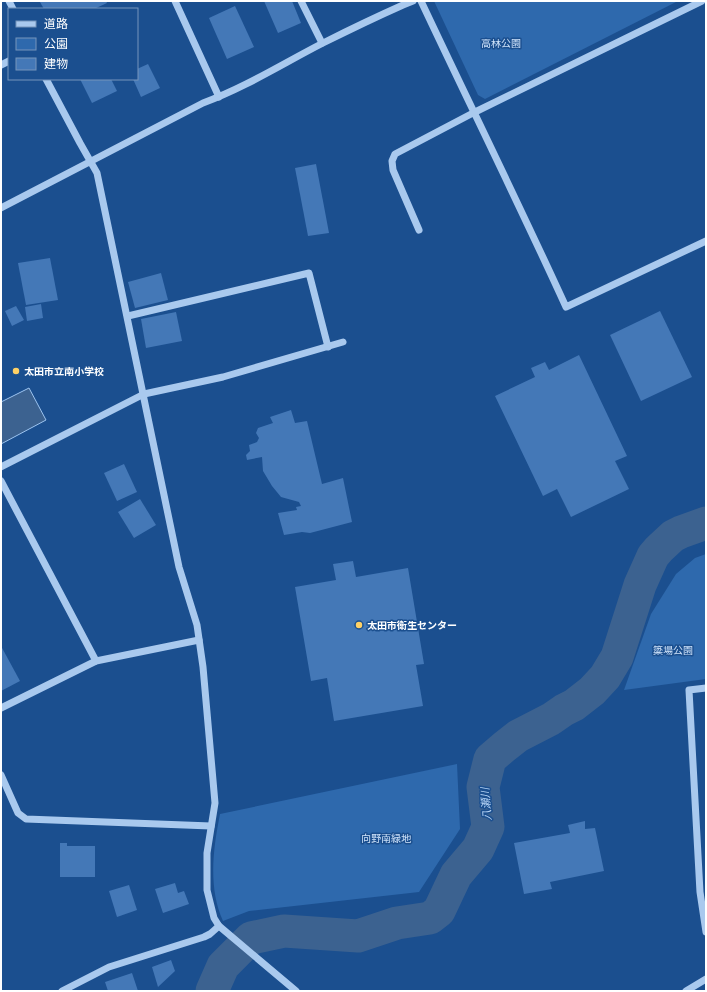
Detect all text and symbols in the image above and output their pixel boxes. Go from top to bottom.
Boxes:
legend [8,8,138,80]
text: 道路 [44,17,68,31]
text: 公園 [44,37,68,51]
park label: 高林公園 [481,38,521,50]
text: 建物 [44,57,68,71]
marker: 太田市立南小学校 [11,366,21,376]
place label: 太田市立南小学校 [24,366,104,378]
marker: 太田市衛生センター [354,620,364,630]
place label: 太田市衛生センター [367,620,457,632]
park label: 簗場公園 [653,645,693,657]
water label: 八瀬川 [479,786,494,821]
park label: 向野南緑地 [361,833,412,845]

